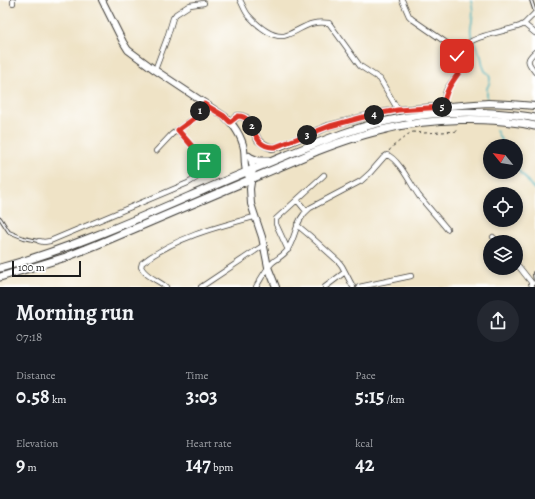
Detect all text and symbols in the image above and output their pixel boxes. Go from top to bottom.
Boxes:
pin [440,39,474,73]
icon: check [446,45,468,67]
pin: 5 [432,97,452,117]
text: 5 [440,99,444,114]
pin: 1 [190,101,210,121]
text: 1 [198,103,202,118]
pin: 4 [364,105,384,125]
text: 4 [371,107,377,122]
pin: 2 [242,116,262,136]
text: 2 [249,118,255,133]
pin: 3 [297,125,317,145]
text: 3 [305,127,309,142]
north arrow [483,139,523,179]
map controls [483,139,523,275]
pin [187,144,221,178]
icon: arrive [193,150,215,172]
button: locate [483,187,523,227]
button: layers [483,235,523,275]
scale bar [12,259,81,278]
text: 100 m [18,260,45,275]
text: Morning run [16,298,134,328]
button: share [477,300,519,342]
text: 07:18 [16,328,42,345]
text: Distance [16,368,55,383]
text: Time [186,368,209,383]
text: Pace [355,368,376,383]
text: 0.58 [16,383,50,410]
text: 3:03 [186,383,218,410]
text: 5:15 [355,383,384,410]
text: km [50,392,67,407]
text: /km [384,392,405,407]
text: Elevation [16,436,58,451]
text: Heart rate [186,436,232,451]
text: kcal [355,436,373,451]
text: 9 [16,451,25,478]
text: 147 [186,451,211,478]
text: 42 [355,451,374,478]
text: m [25,460,37,475]
text: bpm [211,460,234,475]

